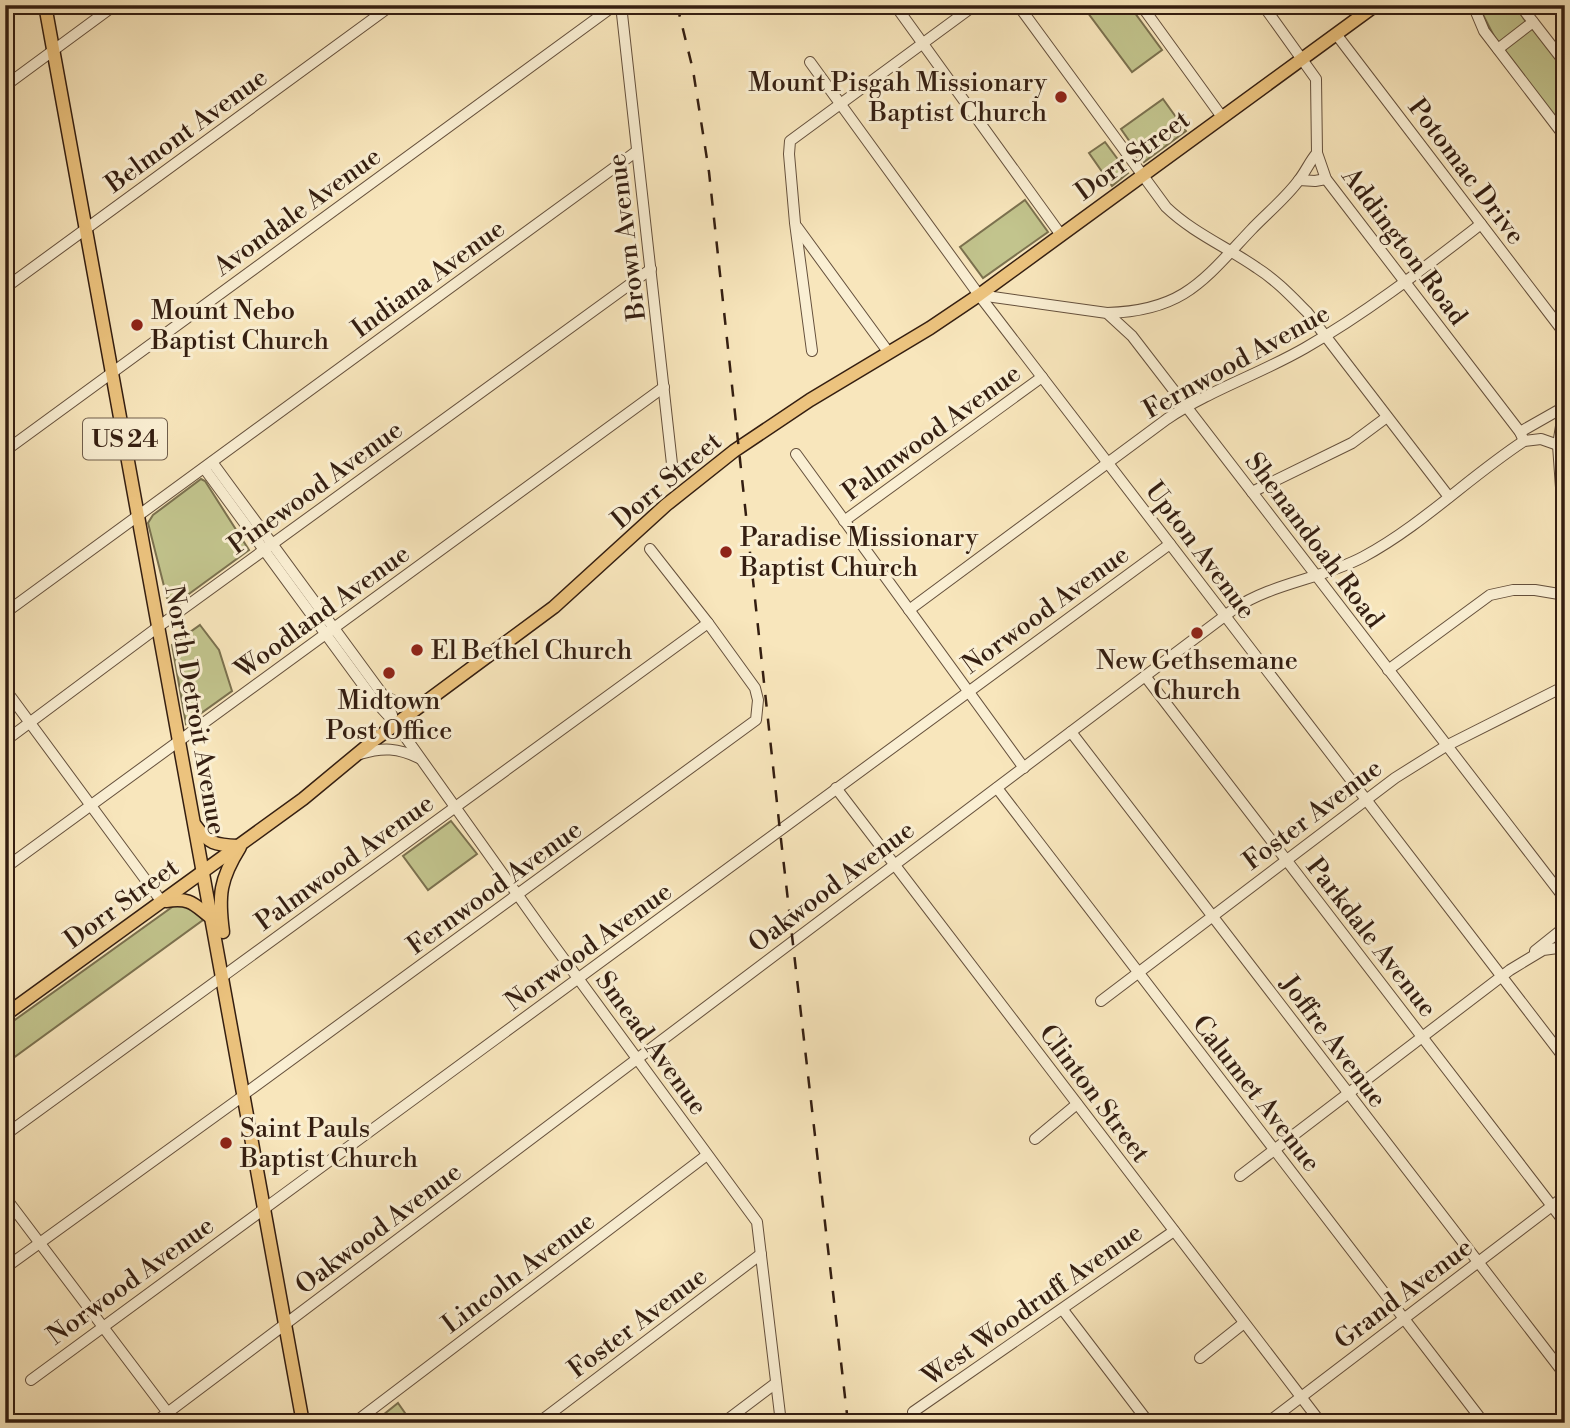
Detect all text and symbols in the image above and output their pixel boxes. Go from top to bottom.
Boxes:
street label: Belmont Avenue [99,61,274,201]
place label: Mount Pisgah Missionary Baptist Church [748,67,1047,129]
marker: Mount Pisgah Missionary Baptist Church [1053,89,1069,105]
street label: Potomac Drive [1401,92,1532,251]
street label: Dorr Street [1069,104,1196,208]
street label: Avondale Avenue [207,140,387,284]
street label: Brown Avenue [601,152,653,323]
street label: Addington Road [1334,161,1474,332]
street label: Indiana Avenue [346,213,511,345]
place label: Mount Nebo Baptist Church [150,295,329,357]
street label: Fernwood Avenue [1138,297,1335,426]
marker: Mount Nebo Baptist Church [129,317,145,333]
street label: Palmwood Avenue [836,357,1027,508]
street label: Pinewood Avenue [222,414,409,562]
road number: US 24 [83,418,167,460]
street label: Dorr Street [605,426,728,536]
street label: Shenandoah Road [1238,447,1391,635]
street label: Upton Avenue [1138,476,1262,626]
place label: Paradise Missionary Baptist Church [739,522,978,584]
street label: Woodland Avenue [228,538,416,686]
street label: Norwood Avenue [956,538,1135,681]
marker: Paradise Missionary Baptist Church [718,544,734,560]
street label: North Detroit Avenue [157,583,233,837]
marker: New Gethsemane Church [1189,625,1205,641]
place label: El Bethel Church [431,635,632,667]
marker: El Bethel Church [409,642,425,658]
place label: New Gethsemane Church [1096,645,1298,707]
marker: Midtown Post Office [381,665,397,681]
place label: Midtown Post Office [326,685,452,747]
street label: Foster Avenue [1237,752,1388,877]
street label: Palmwood Avenue [249,787,440,938]
street label: Fernwood Avenue [401,814,588,962]
street label: Oakwood Avenue [742,814,921,960]
street label: Parkdale Avenue [1299,851,1444,1024]
street label: Dorr Street [58,852,185,956]
street label: Norwood Avenue [499,875,678,1018]
street label: Smead Avenue [588,965,714,1122]
street label: Joffre Avenue [1272,968,1393,1114]
street label: Calumet Avenue [1185,1009,1327,1178]
street label: Clinton Street [1032,1018,1157,1169]
place label: Saint Pauls Baptist Church [239,1113,418,1175]
marker: Saint Pauls Baptist Church [218,1135,234,1151]
street label: Oakwood Avenue [289,1156,468,1302]
street label: Lincoln Avenue [436,1205,601,1341]
street label: Norwood Avenue [41,1209,220,1352]
street label: West Woodruff Avenue [915,1217,1149,1394]
street label: Grand Avenue [1328,1231,1479,1356]
street label: Foster Avenue [562,1260,713,1385]

